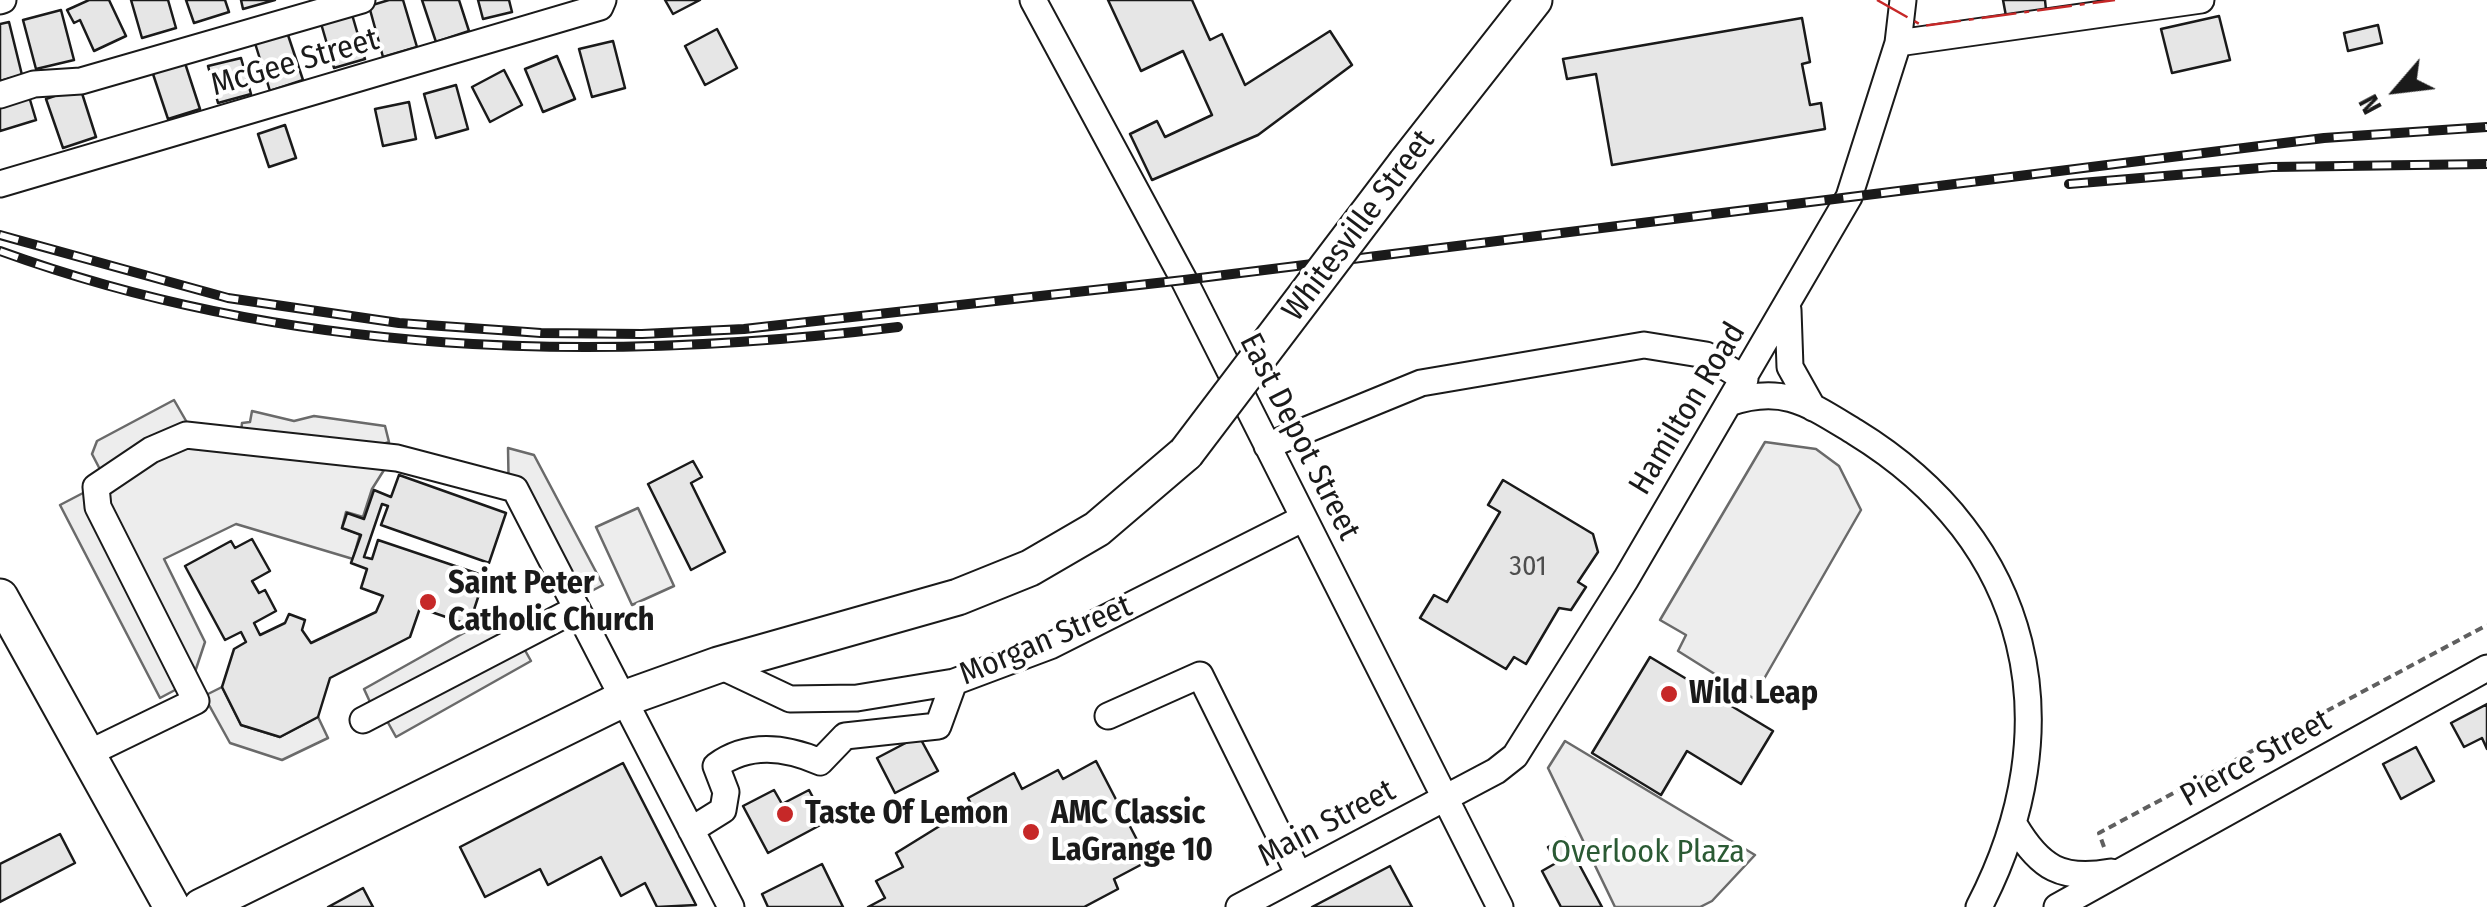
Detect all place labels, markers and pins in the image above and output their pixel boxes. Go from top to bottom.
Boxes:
place label: Saint Peter Catholic Church [448,565,654,640]
marker: Saint Peter Catholic Church [417,591,439,613]
place label: Wild Leap [1689,675,1818,713]
marker: Wild Leap [1658,683,1680,705]
place label: Taste Of Lemon [805,795,1008,833]
place label: AMC Classic LaGrange 10 [1051,795,1213,870]
marker: Taste Of Lemon [774,803,796,825]
marker: AMC Classic LaGrange 10 [1020,821,1042,843]

